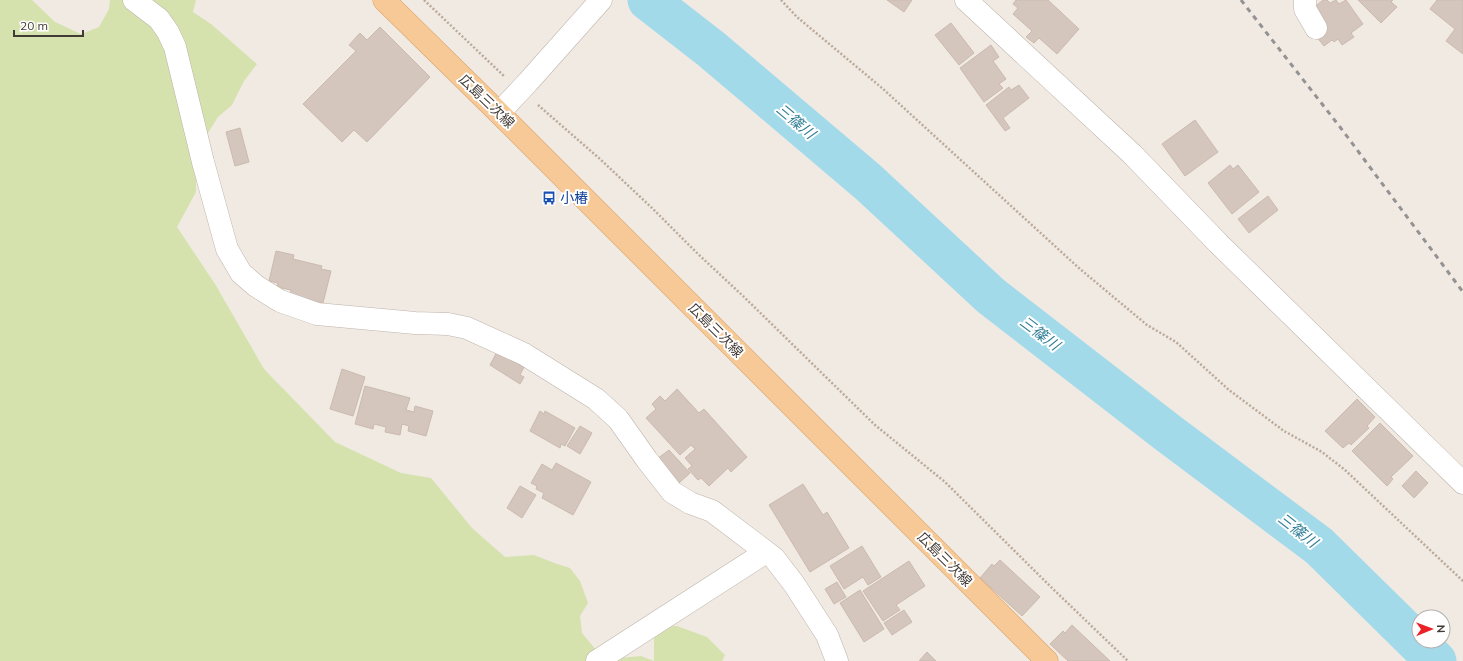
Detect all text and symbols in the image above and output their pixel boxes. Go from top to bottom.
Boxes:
scale bar [14,12,83,38]
text: 20 m [20,18,48,33]
street label: 広島三次線 [456,70,518,132]
water label: 三篠川 [773,99,821,144]
place label: 小椿 [560,189,588,207]
bus stop icon: 小椿 [541,190,557,206]
street label: 広島三次線 [685,299,747,361]
water label: 三篠川 [1016,312,1065,355]
water label: 三篠川 [1274,509,1323,553]
street label: 広島三次線 [914,528,976,590]
north arrow [1411,609,1451,649]
text: N [1434,625,1448,633]

